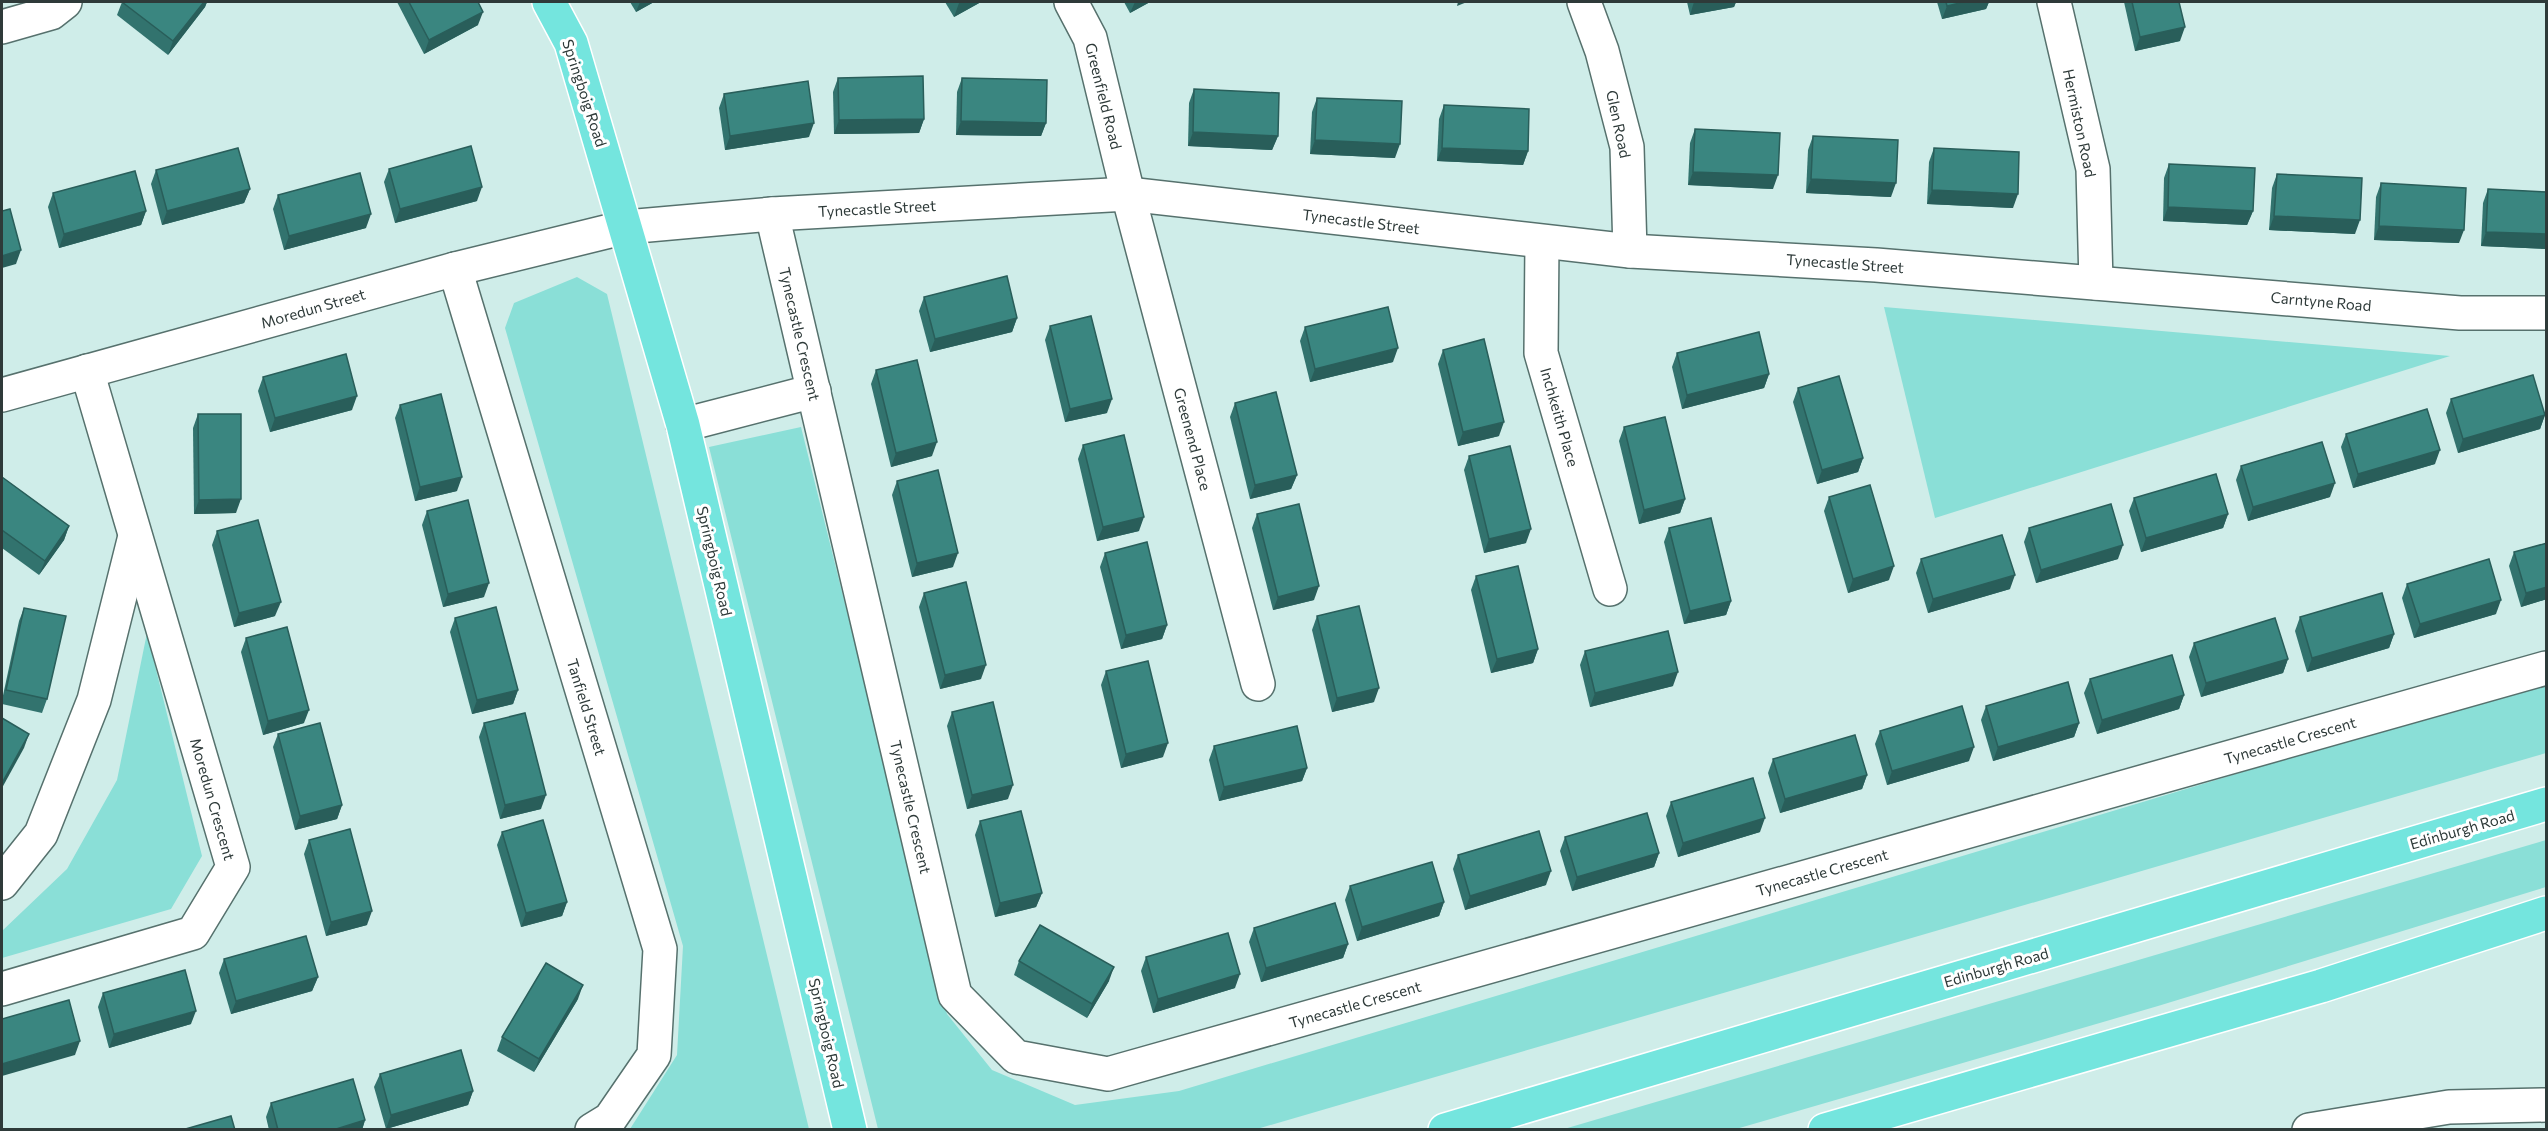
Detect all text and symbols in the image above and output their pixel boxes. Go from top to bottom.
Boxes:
street label: Springboig Road [559,37,611,149]
street label: Greenfield Road [1082,41,1126,151]
street label: Hermiston Road [2060,67,2100,179]
street label: Glen Road [1603,88,1635,160]
street label: Tynecastle Street [818,196,936,220]
street label: Tynecastle Street [1301,205,1421,237]
street label: Tynecastle Street [1785,250,1905,276]
street label: Tynecastle Crescent [776,265,824,403]
street label: Moredun Street [259,284,367,332]
street label: Carntyne Road [2270,288,2372,314]
street label: Inchkeith Place [1537,365,1583,469]
street label: Greenend Place [1171,386,1215,492]
street label: Springboig Road [694,504,736,618]
street label: Tanfield Street [564,656,610,758]
street label: Tynecastle Crescent [2222,713,2358,767]
street label: Moredun Crescent [187,736,239,862]
street label: Tynecastle Crescent [887,738,935,876]
street label: Edinburgh Road [2408,805,2516,853]
street label: Tynecastle Crescent [1754,845,1890,899]
street label: Edinburgh Road [1942,943,2050,991]
street label: Springboig Road [806,976,848,1090]
street label: Tynecastle Crescent [1287,977,1423,1031]

